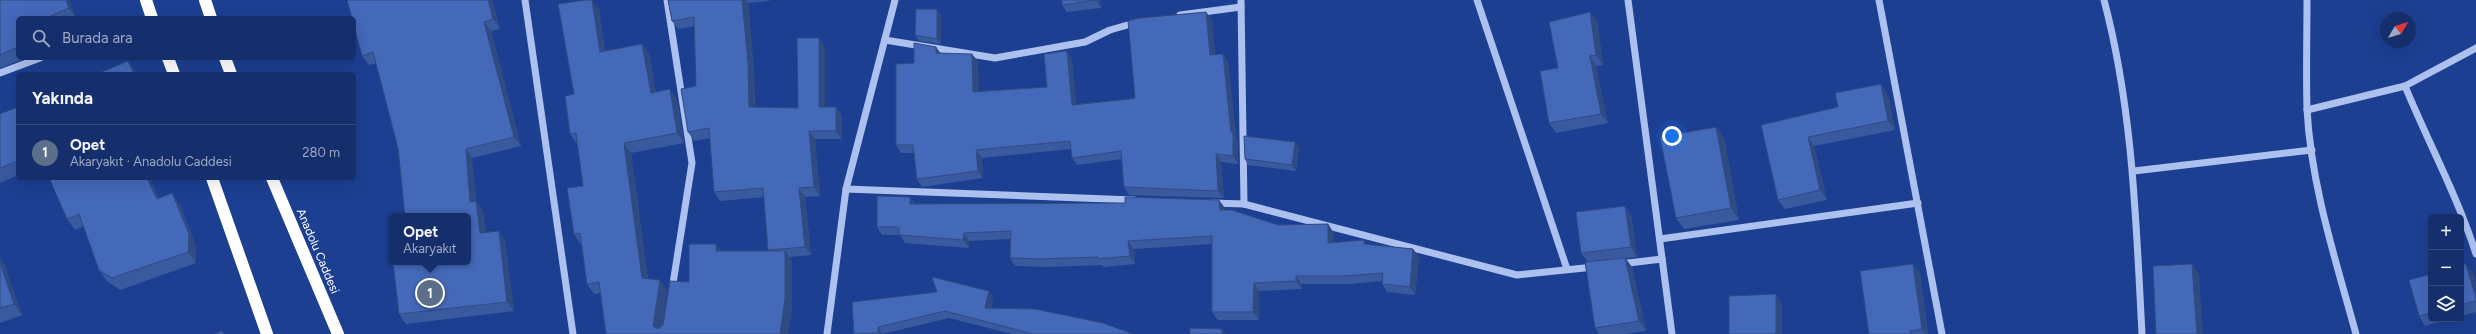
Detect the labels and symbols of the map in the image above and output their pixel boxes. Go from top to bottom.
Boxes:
north arrow [2380,12,2416,48]
your location [1662,126,1682,146]
street label: Anadolu Caddesi [294,206,342,296]
pin: 1 [417,278,443,308]

